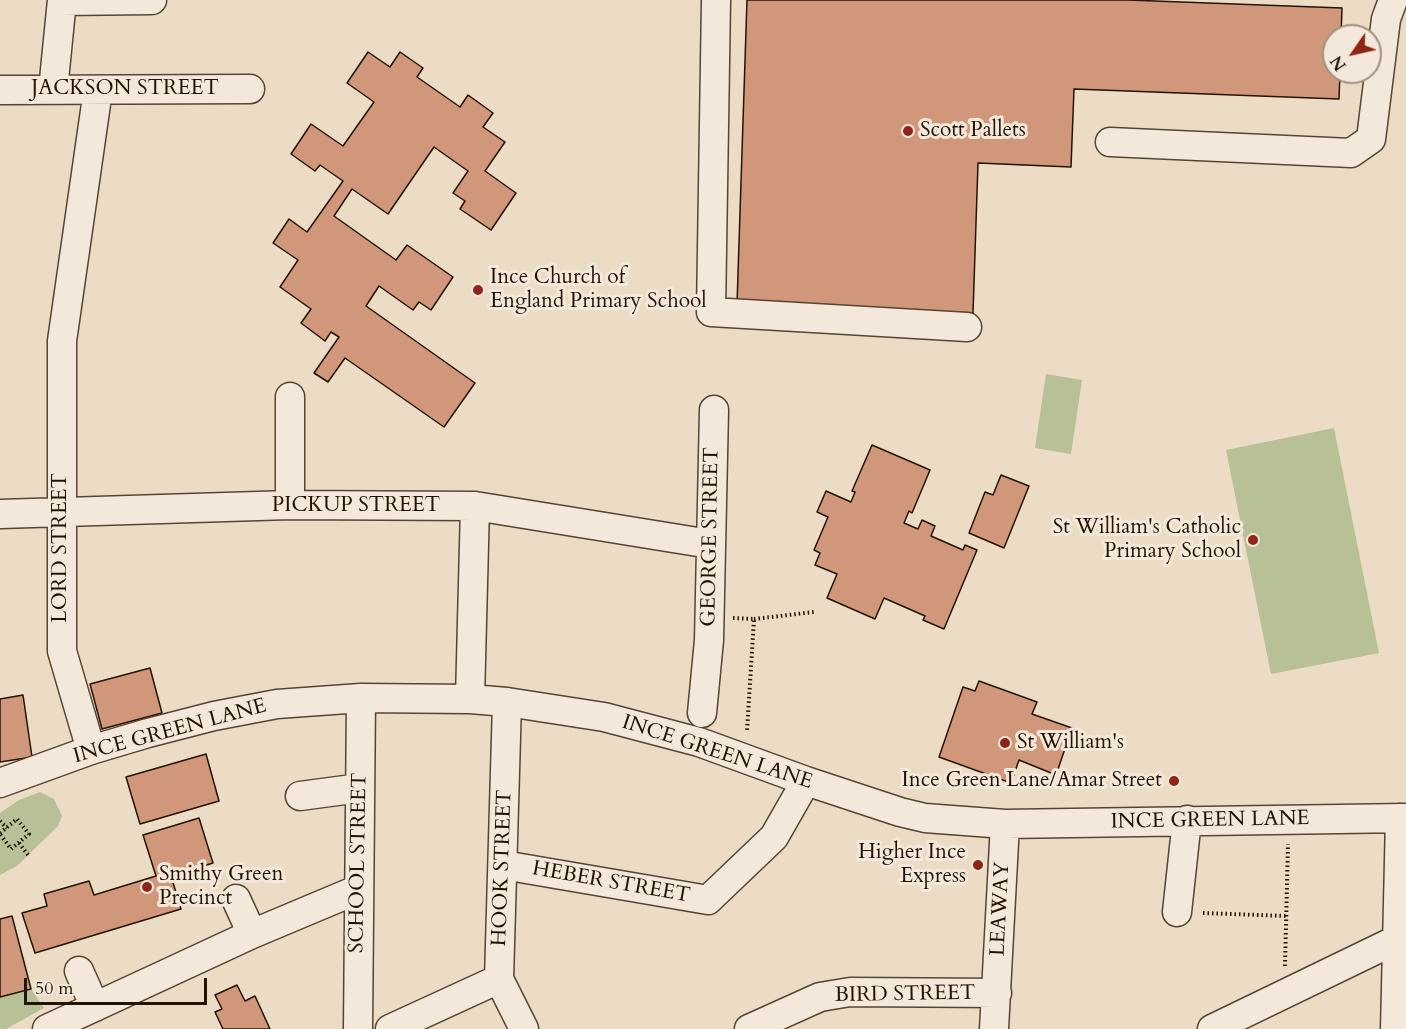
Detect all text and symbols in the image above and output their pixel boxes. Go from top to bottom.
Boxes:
north arrow [1322,24,1382,84]
text: N [1326,51,1352,75]
street label: JACKSON STREET [31,76,219,102]
place label: Scott Pallets [920,118,1026,144]
marker: Scott Pallets [901,124,915,138]
place label: Ince Church of England Primary School [490,265,707,315]
marker: Ince Church of England Primary School [471,283,485,297]
street label: GEORGE STREET [697,447,725,627]
street label: LORD STREET [48,473,74,623]
street label: PICKUP STREET [272,493,440,519]
place label: St William's Catholic Primary School [1053,515,1241,565]
marker: St William's Catholic Primary School [1246,533,1260,547]
street label: INCE GREEN LANE [71,694,269,770]
street label: INCE GREEN LANE [619,710,815,796]
place label: St William's [1017,730,1124,756]
marker: St William's [998,736,1012,750]
place label: Ince Green Lane/Amar Street [902,768,1162,794]
street label: SCHOOL STREET [345,773,373,953]
marker: Ince Green Lane/Amar Street [1167,774,1181,788]
street label: HOOK STREET [488,789,518,947]
street label: INCE GREEN LANE [1110,807,1310,835]
place label: Higher Ince Express [858,840,966,890]
street label: HEBER STREET [530,857,692,909]
marker: Higher Ince Express [971,858,985,872]
street label: LEAWAY [986,861,1016,957]
place label: Smithy Green Precinct [159,862,283,912]
marker: Smithy Green Precinct [140,880,154,894]
scale bar [27,966,210,1004]
text: 50 m [35,976,74,1001]
street label: BIRD STREET [835,981,975,1009]

